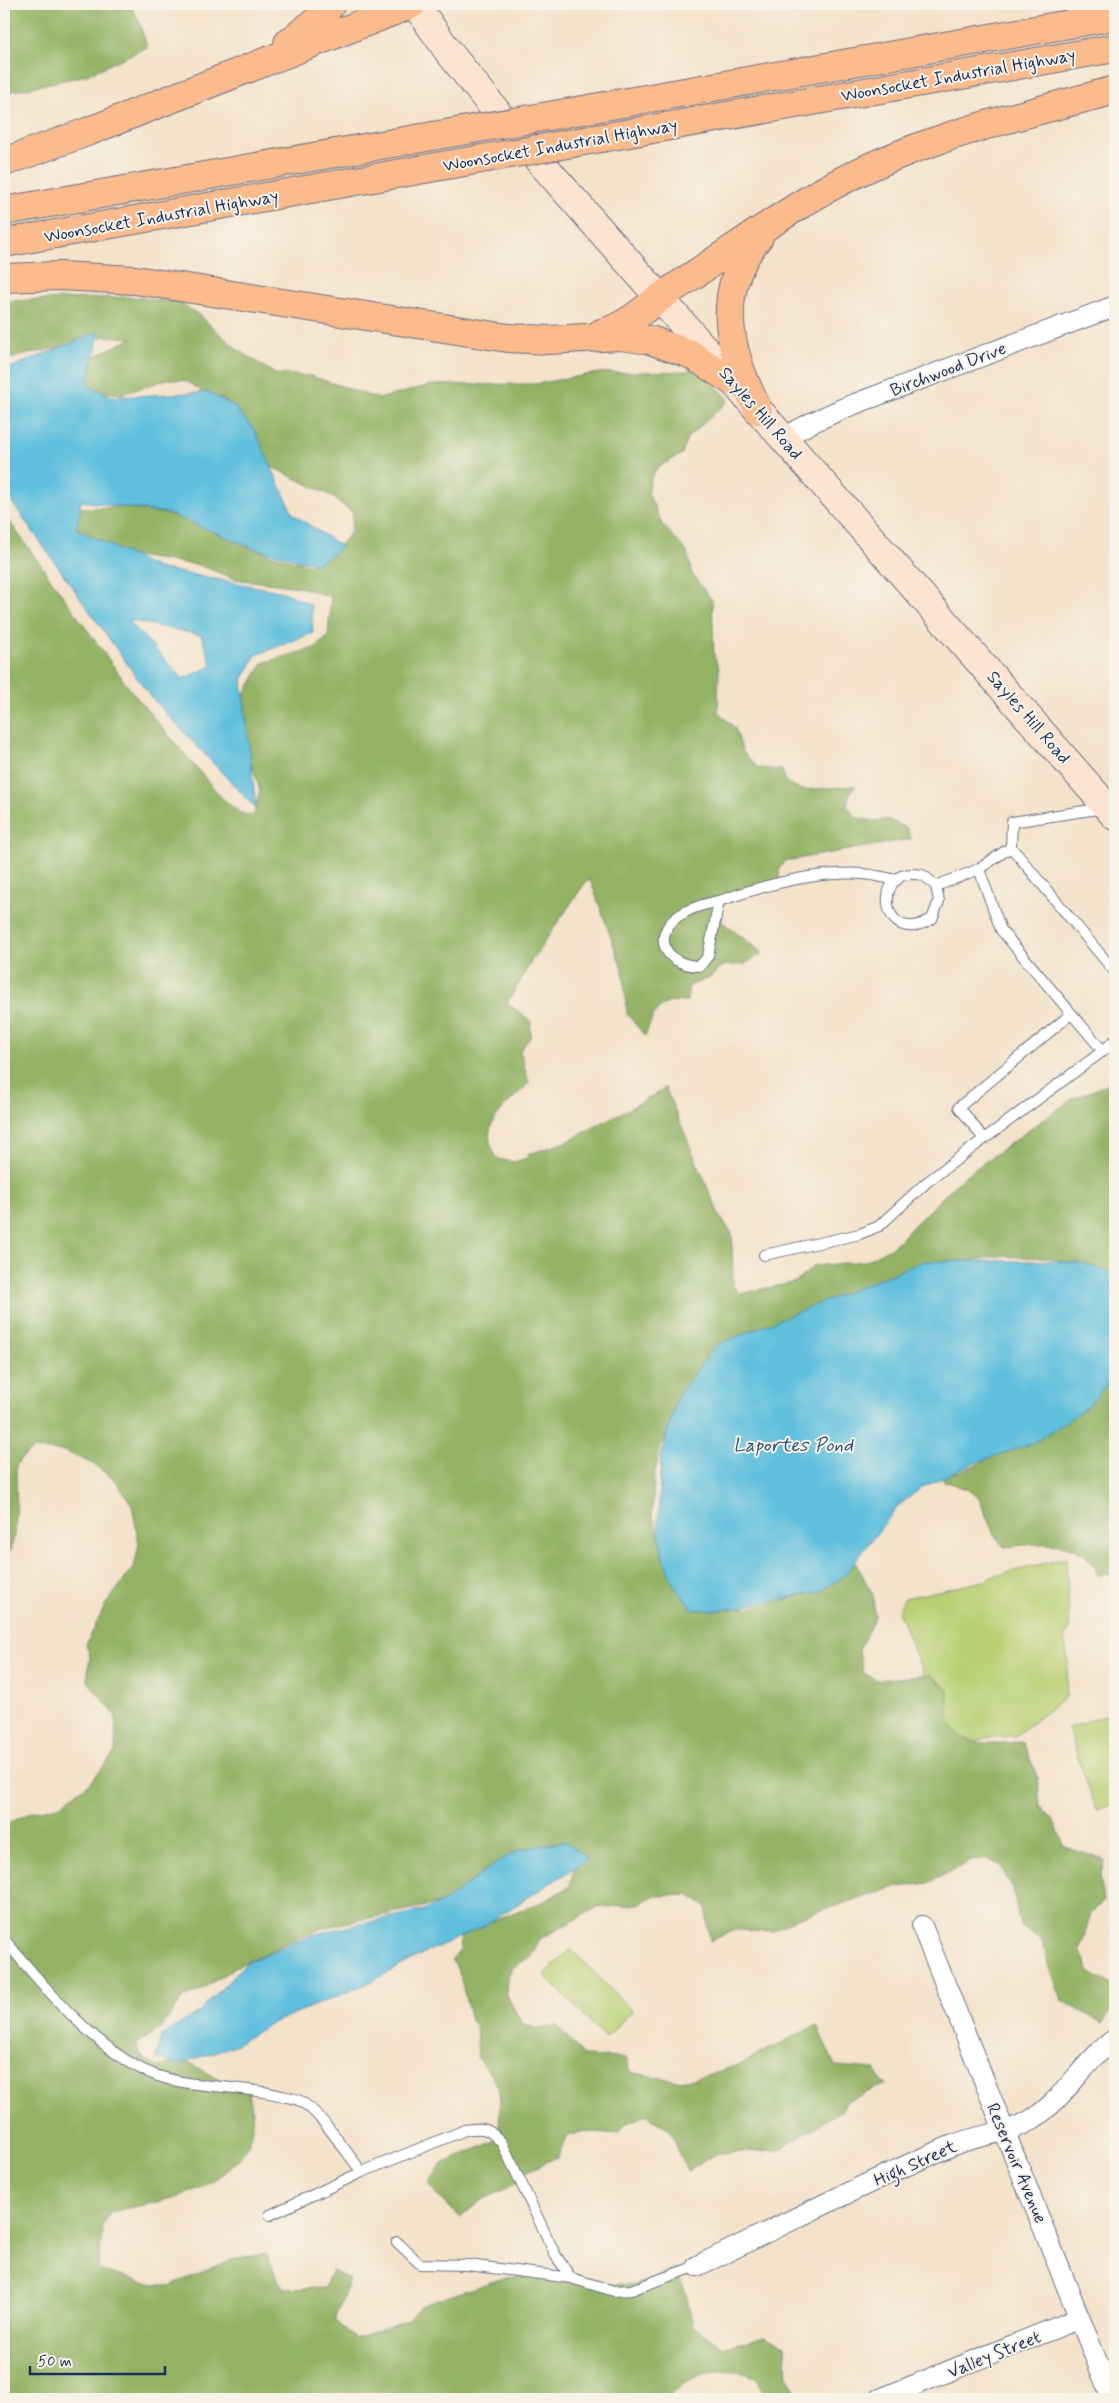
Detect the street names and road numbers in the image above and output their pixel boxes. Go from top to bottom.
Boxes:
street label: Woonsocket Industrial Highway [839,44,1077,108]
street label: Woonsocket Industrial Highway [441,114,679,178]
street label: Woonsocket Industrial Highway [42,185,280,249]
street label: Birchwood Drive [887,337,1010,403]
street label: Sayles Hill Road [713,362,808,465]
street label: Sayles Hill Road [981,666,1076,769]
street label: Reservoir Avenue [980,2100,1052,2227]
street label: High Street [870,2135,962,2195]
street label: Valley Street [944,2325,1045,2384]

